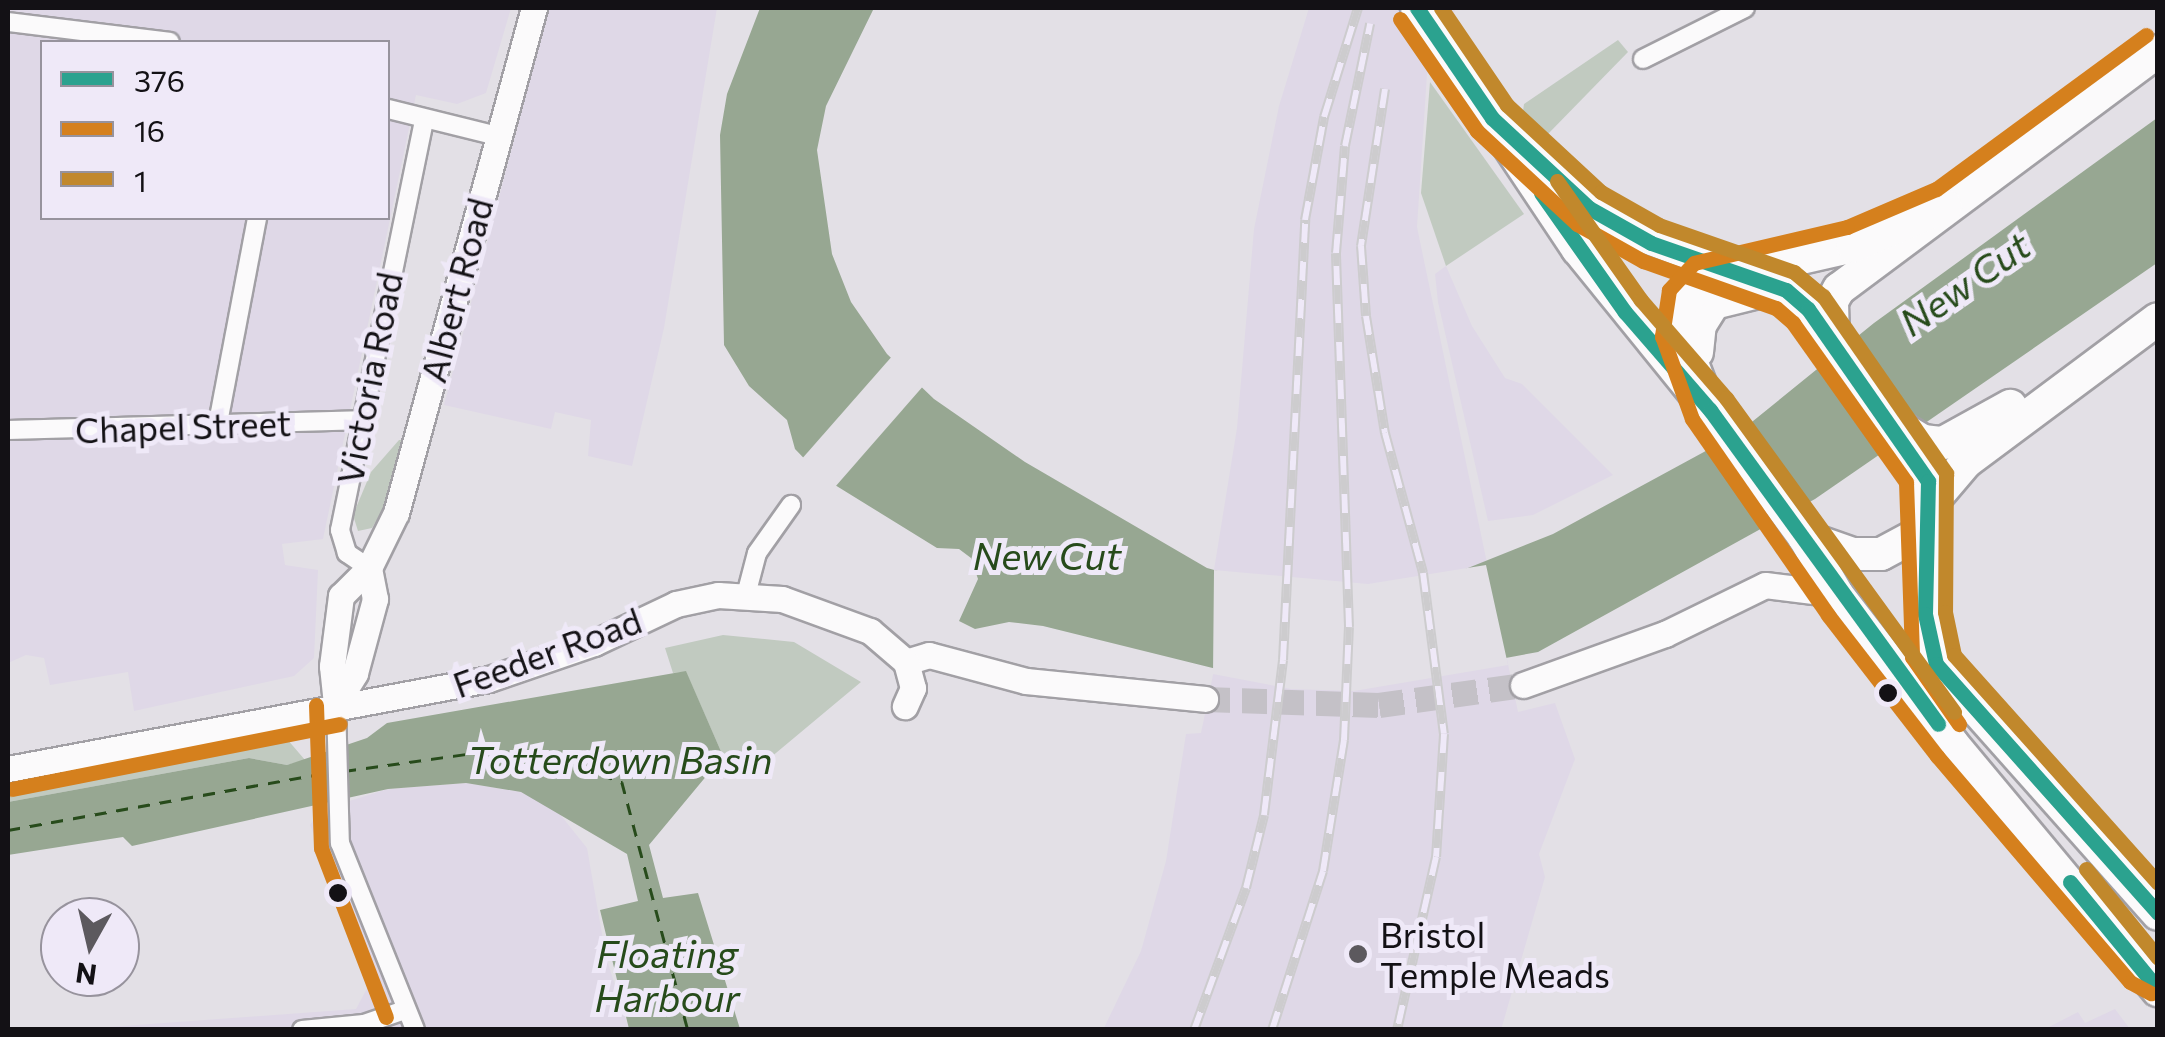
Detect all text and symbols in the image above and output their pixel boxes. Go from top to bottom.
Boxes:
legend [40,40,390,220]
text: 376 [134,61,185,98]
text: 16 [134,111,165,148]
text: 1 [134,161,147,198]
street label: Albert Road [411,193,501,387]
water label: New Cut [1890,222,2038,344]
street label: Victoria Road [328,268,410,488]
street label: Chapel Street [74,401,292,451]
water label: New Cut [973,532,1121,578]
street label: Feeder Road [447,599,647,705]
unlabelled marker [1878,683,1898,703]
water label: Totterdown Basin [467,736,773,782]
unlabelled marker [328,883,348,903]
north arrow [40,897,140,997]
place label: Bristol Temple Meads [1380,913,1610,995]
water label: Floating Harbour [594,930,740,1019]
marker: Bristol Temple Meads [1345,941,1371,967]
text: N [73,956,99,993]

